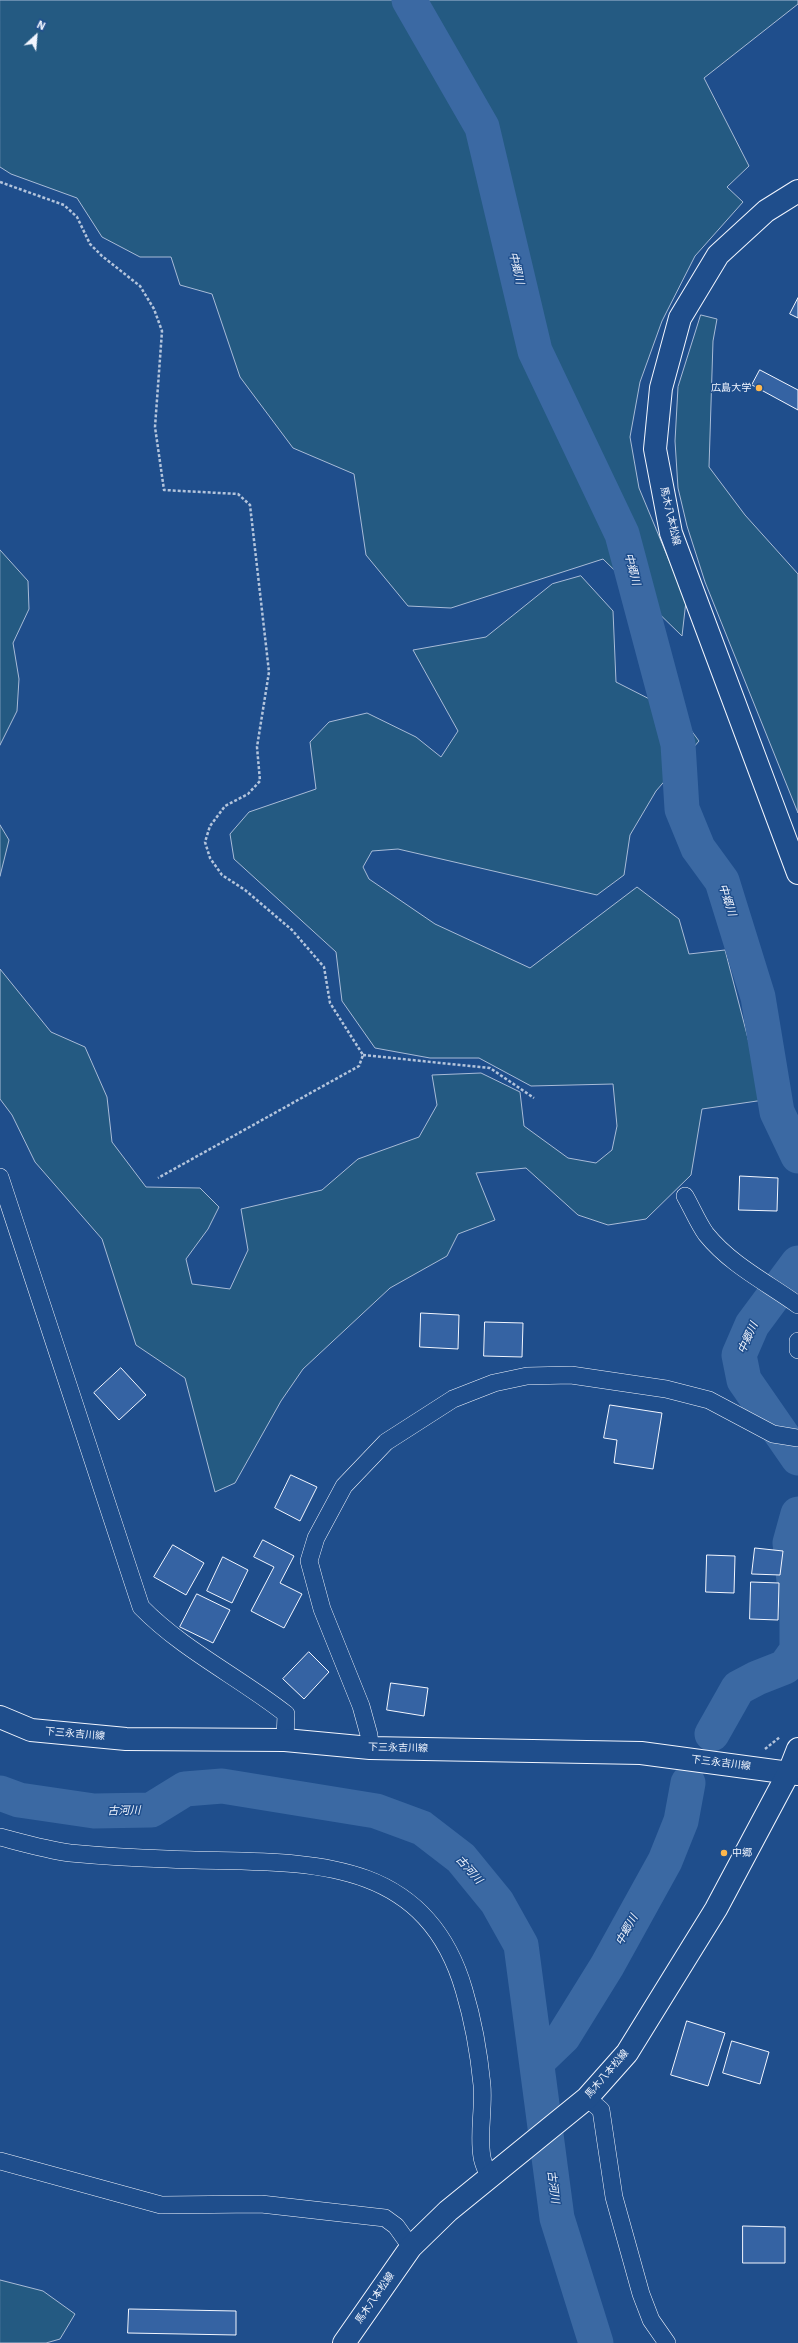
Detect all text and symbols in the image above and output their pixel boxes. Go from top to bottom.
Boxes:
north arrow [16,16,56,56]
text: N [35,17,48,33]
water label: 中郷川 [506,250,526,286]
place label: 広島大学 [711,382,751,394]
marker: 広島大学 [754,383,764,393]
street label: 馬木八本松線 [657,485,683,547]
water label: 中郷川 [621,551,643,587]
water label: 中郷川 [716,882,738,918]
water label: 中郷川 [735,1320,761,1356]
street label: 下三永吉川線 [45,1725,105,1743]
street label: 下三永吉川線 [368,1741,428,1755]
street label: 下三永吉川線 [690,1753,752,1773]
water label: 古河川 [107,1804,141,1818]
place label: 中郷 [732,1847,752,1859]
marker: 中郷 [719,1848,729,1858]
water label: 古河川 [453,1853,485,1887]
water label: 中郷川 [613,1912,641,1948]
street label: 馬木八本松線 [583,2047,631,2101]
water label: 古河川 [544,2170,562,2204]
street label: 馬木八本松線 [353,2270,397,2326]

